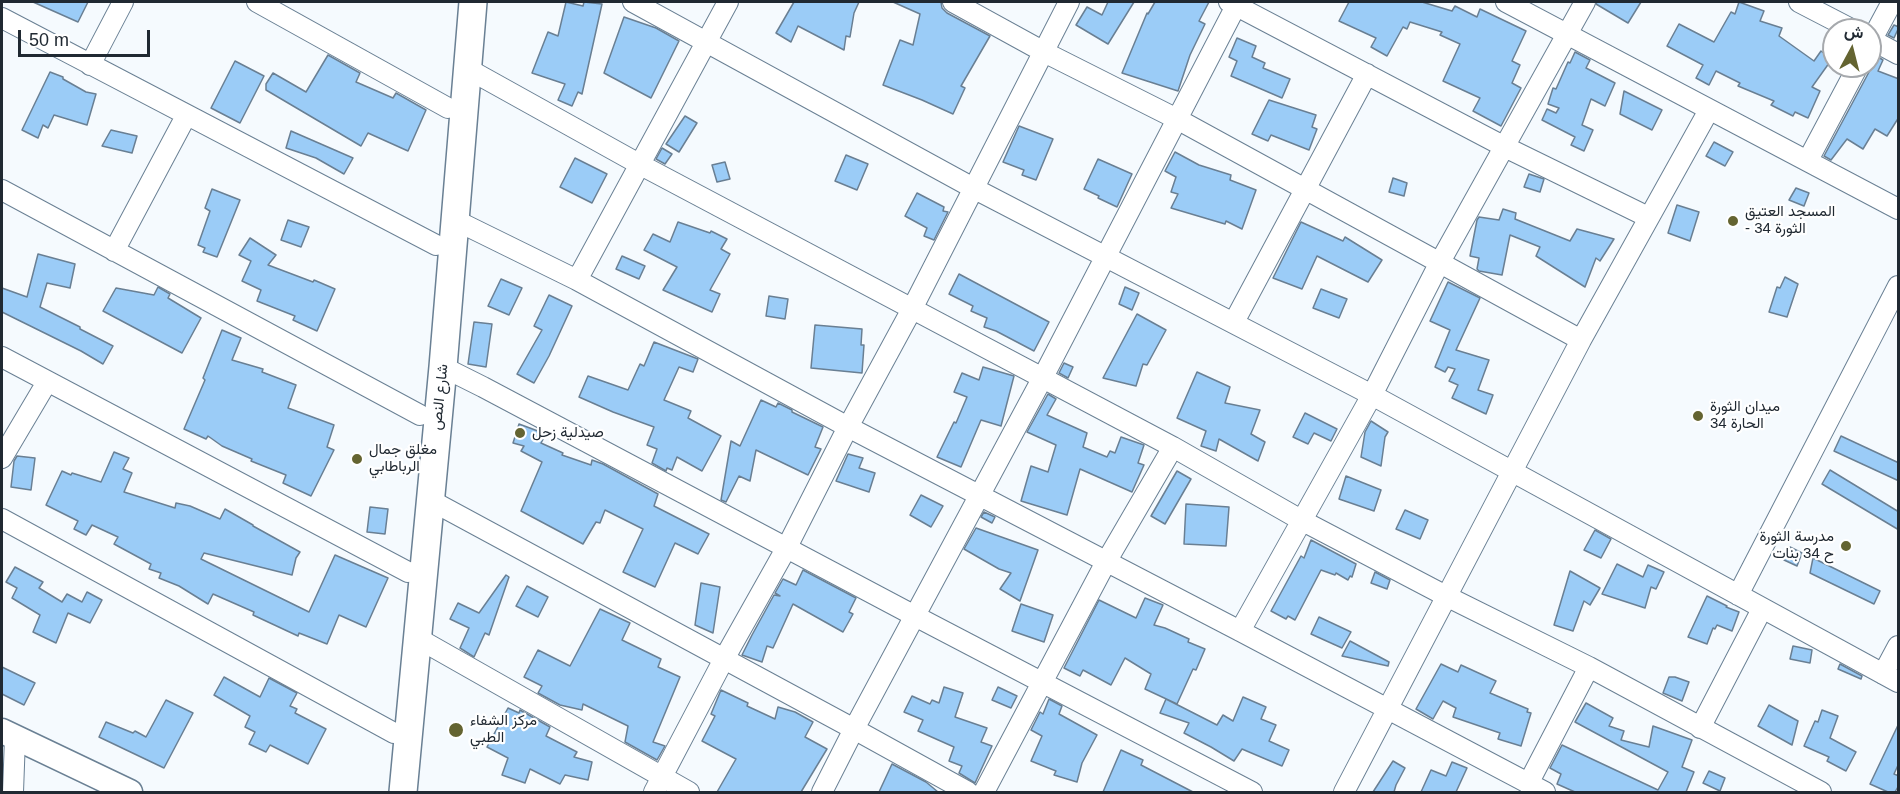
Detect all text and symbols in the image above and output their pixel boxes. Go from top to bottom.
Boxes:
scale bar [21,18,153,56]
north arrow [1822,18,1882,78]
text: ش [1843,22,1865,41]
text: 50 m [29,30,69,50]
place label: المسجد العتيق - الثورة 34 [1745,203,1835,238]
marker: المسجد العتيق - الثورة 34 [1726,214,1740,228]
street label: شارع النص [428,363,452,431]
place label: ميدان الثورة الحارة 34 [1710,398,1780,433]
marker: ميدان الثورة الحارة 34 [1691,409,1705,423]
place label: صيدلية زحل [532,424,604,442]
marker: صيدلية زحل [513,426,527,440]
place label: مغلق جمال الرباطابي [369,441,437,476]
marker: مغلق جمال الرباطابي [350,452,364,466]
place label: مدرسة الثورة ح 34 بنات [1759,528,1834,563]
marker: مدرسة الثورة ح 34 بنات [1839,539,1853,553]
place label: مركز الشفاء الطبي [470,712,537,747]
marker: مركز الشفاء الطبي [447,721,465,739]

